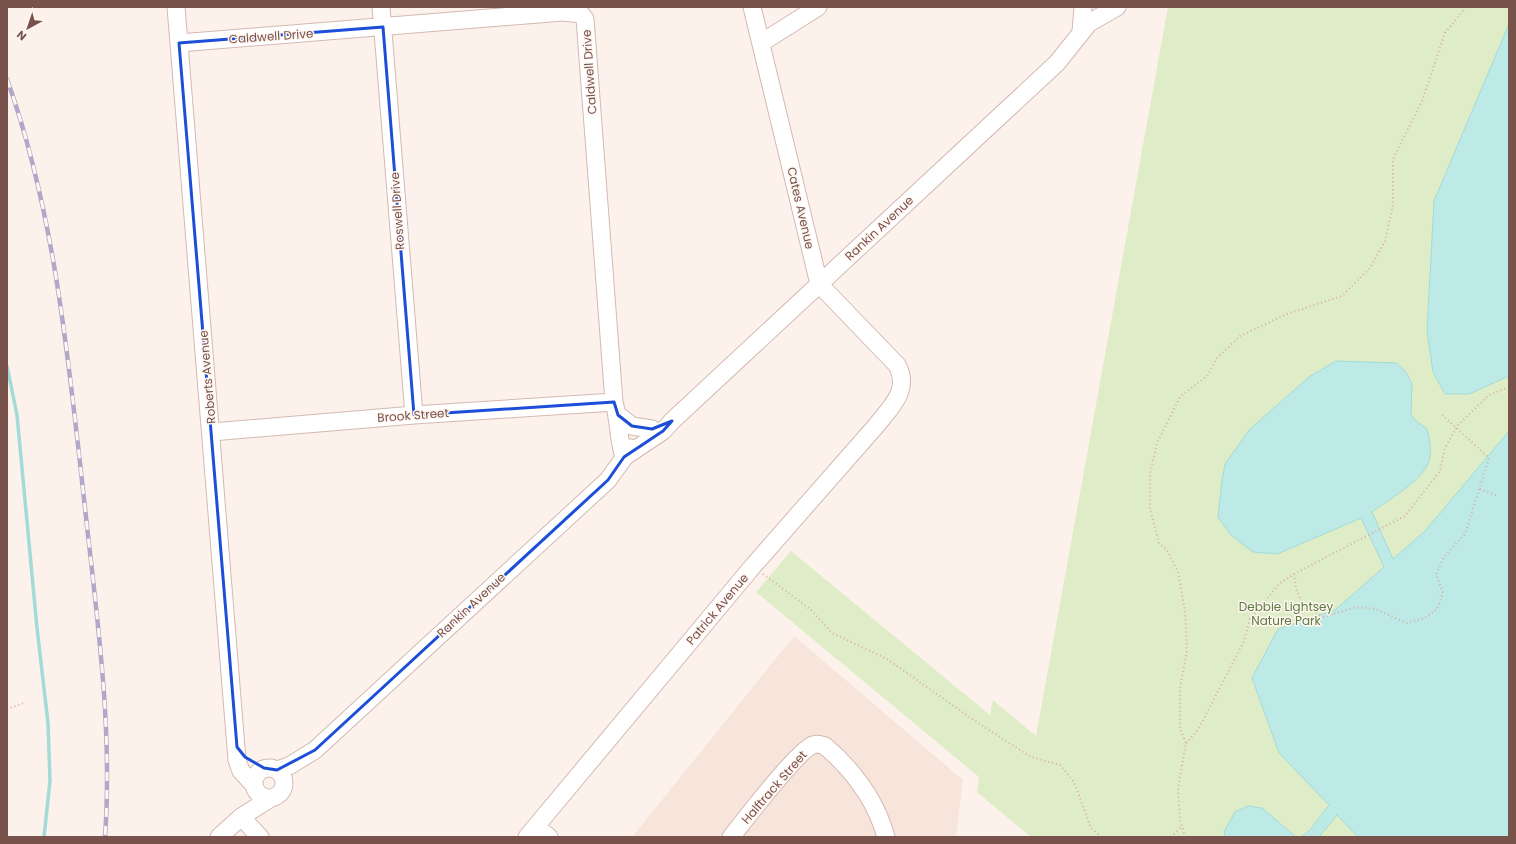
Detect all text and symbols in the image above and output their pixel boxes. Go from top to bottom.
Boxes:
north arrow [8,8,48,48]
street label: Caldwell Drive [228,25,314,47]
text: N [13,27,30,44]
street label: Caldwell Drive [578,29,600,115]
street label: Cates Avenue [783,165,819,251]
street label: Roswell Drive [386,172,408,250]
street label: Rankin Avenue [841,192,917,264]
street label: Roberts Avenue [194,329,220,425]
street label: Brook Street [377,404,449,426]
street label: Rankin Avenue [433,569,509,641]
street label: Patrick Avenue [682,570,752,648]
park label: Debbie Lightsey Nature Park [1239,598,1333,629]
street label: Halftrack Street [737,747,811,827]

